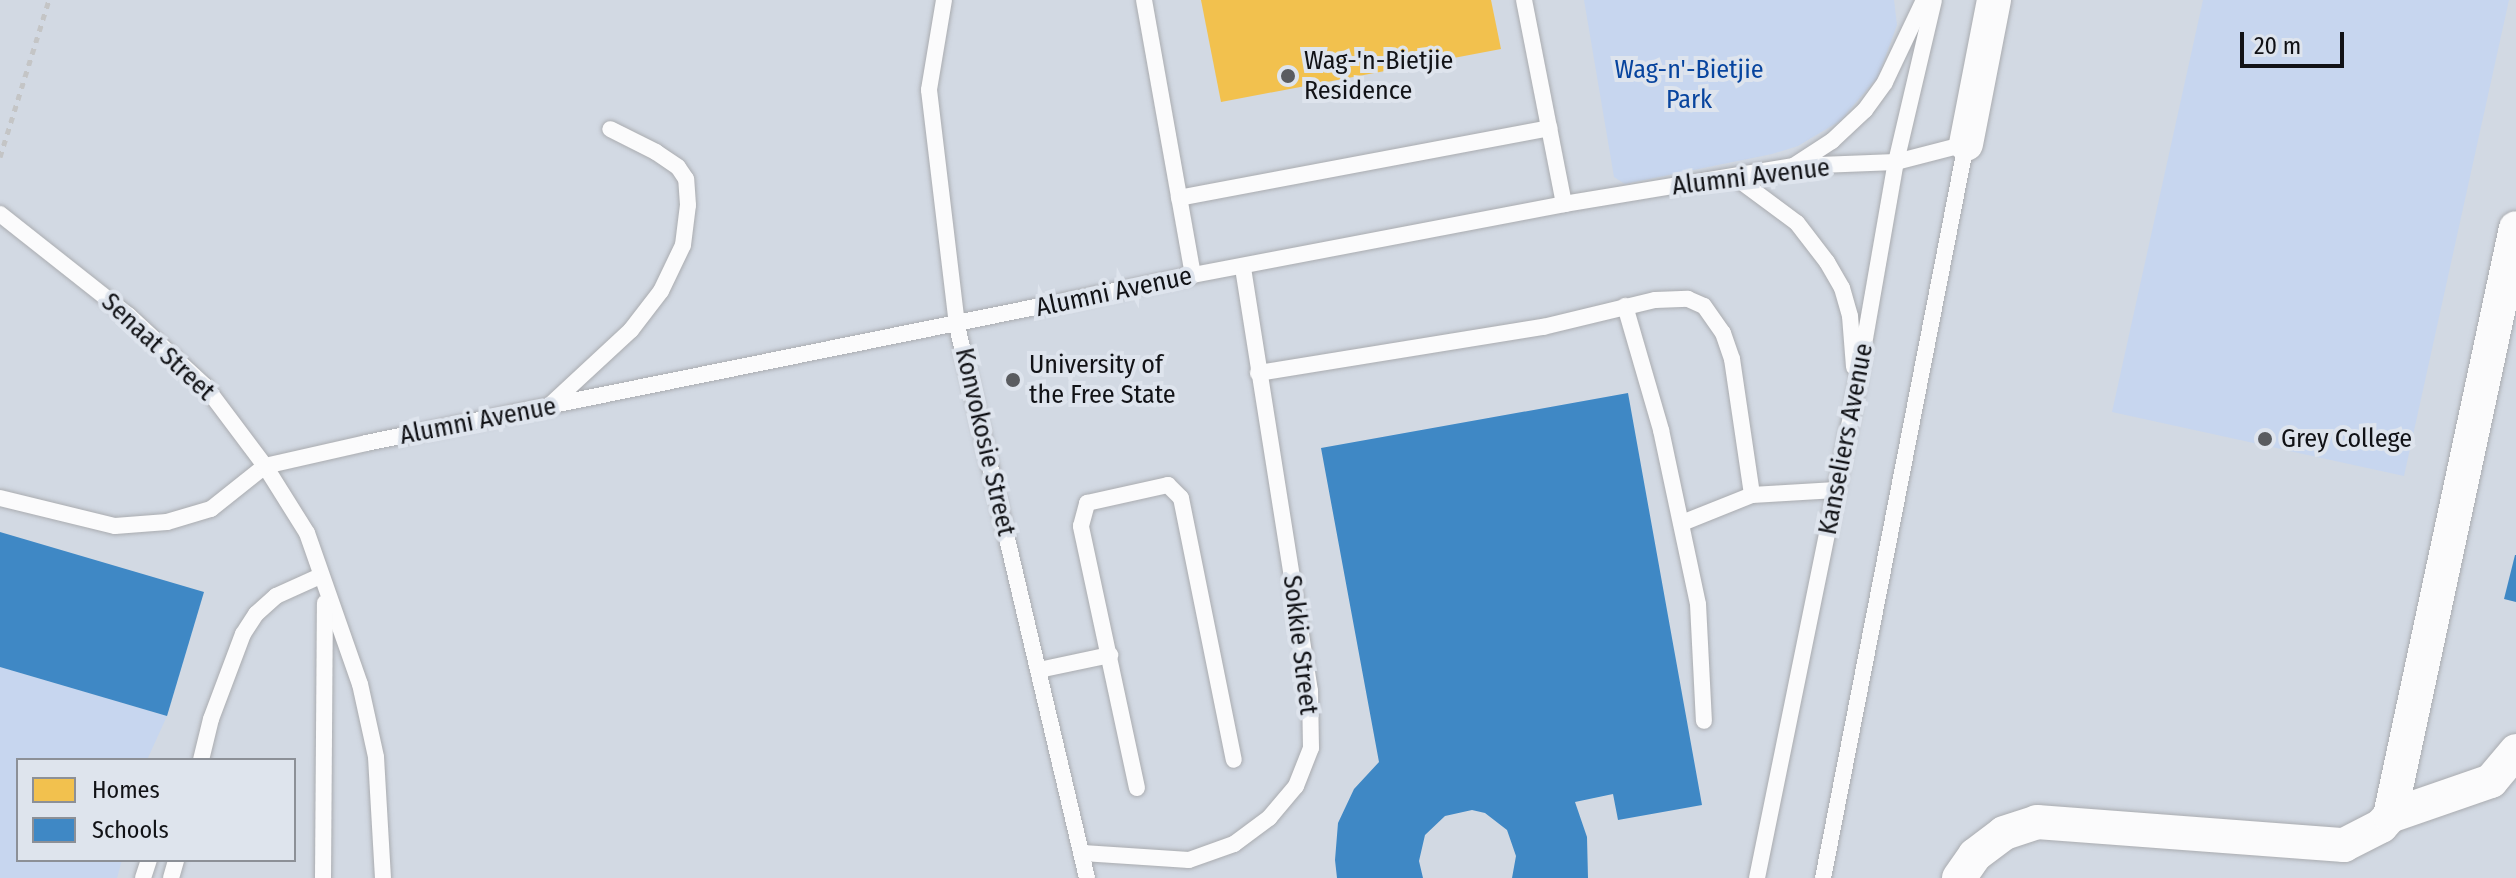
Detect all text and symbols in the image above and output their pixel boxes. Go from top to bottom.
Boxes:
scale bar [2244,16,2348,66]
text: 20 m [2254,32,2301,60]
place label: Wag-'n-Bietjie Residence [1304,45,1453,106]
park label: Wag-n'-Bietjie Park [1614,54,1764,116]
marker: Wag-'n-Bietjie Residence [1279,67,1297,85]
street label: Alumni Avenue [1670,152,1832,202]
street label: Alumni Avenue [1033,260,1195,324]
street label: Senaat Street [95,287,221,407]
street label: Kanseliers Avenue [1812,341,1880,537]
street label: Konvokosie Street [948,345,1022,539]
place label: University of the Free State [1029,349,1176,410]
marker: University of the Free State [1004,371,1022,389]
street label: Alumni Avenue [397,391,559,451]
place label: Grey College [2281,423,2412,455]
marker: Grey College [2256,430,2274,448]
street label: Sokkie Street [1276,573,1324,717]
legend [16,758,296,862]
text: Homes [92,776,160,804]
text: Schools [92,816,169,844]

